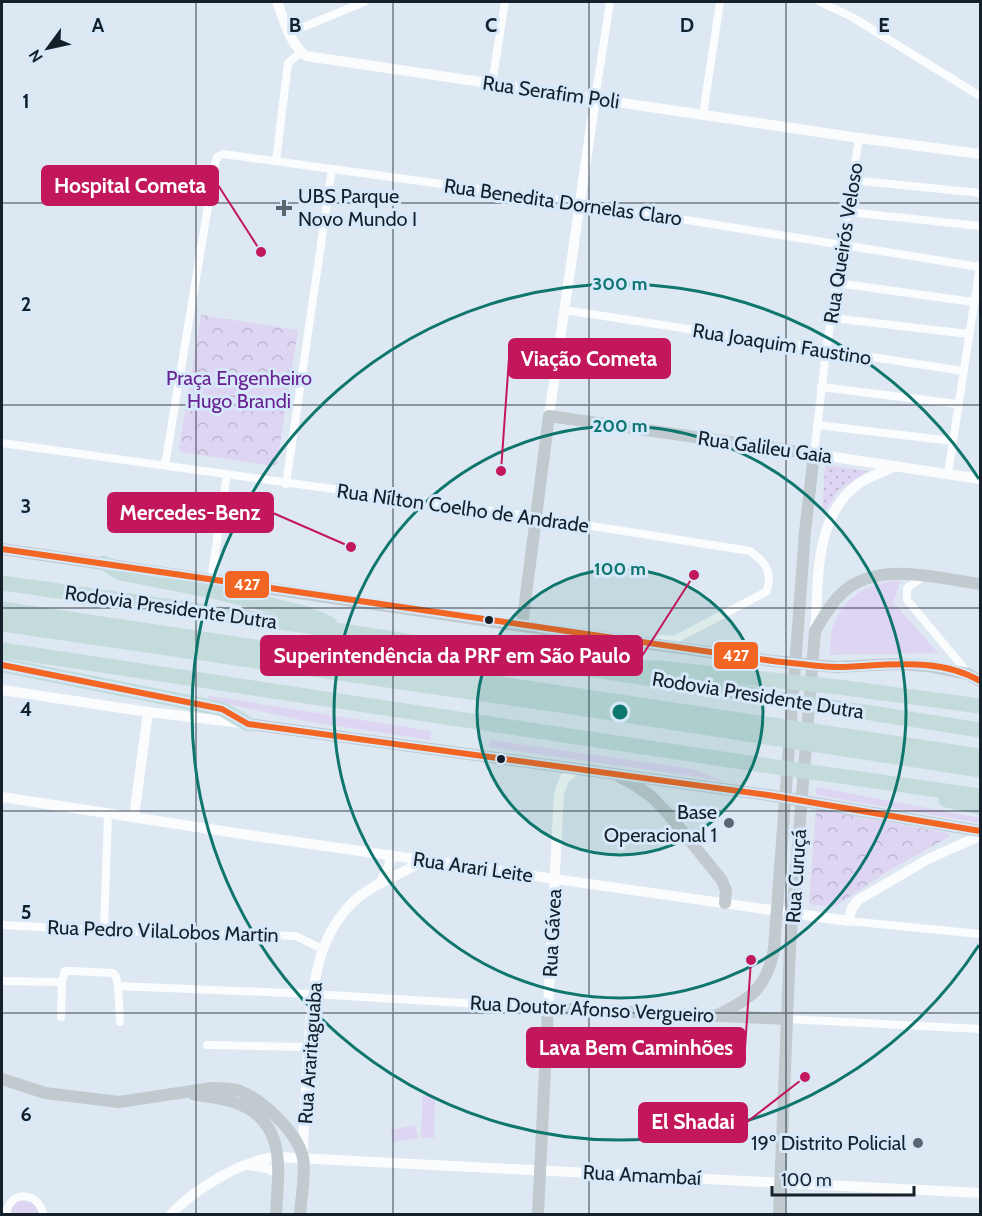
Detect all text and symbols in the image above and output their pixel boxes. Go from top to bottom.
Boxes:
text: A [92,13,105,37]
text: B [289,13,301,37]
text: C [485,13,497,37]
text: D [680,13,694,37]
text: E [878,13,890,37]
north arrow [18,18,78,78]
text: N [25,46,47,66]
street label: Rua Serafim Poli [481,71,621,113]
text: 1 [22,89,30,113]
street label: Rua Queirós Veloso [818,161,868,325]
callout: Hospital Cometa [42,166,218,205]
text: Hospital Cometa [54,173,207,198]
street label: Rua Benedita Dornelas Claro [442,173,684,231]
place label: UBS Parque Novo Mundo I [298,184,417,231]
marker: UBS Parque Novo Mundo I [275,199,293,217]
text: 300 m [593,273,647,295]
text: 2 [21,292,31,316]
street label: Rua Joaquim Faustino [691,318,873,370]
callout: Viação Cometa [509,339,670,378]
text: Viação Cometa [521,346,658,371]
park label: Praça Engenheiro Hugo Brandi [166,366,312,413]
text: 200 m [593,415,647,437]
street label: Rua Galileu Gaia [696,426,834,468]
street label: Rua Nílton Coelho de Andrade [335,478,591,538]
callout: Mercedes-Benz [108,493,273,532]
text: 3 [21,494,31,518]
text: Mercedes-Benz [120,500,261,525]
text: 100 m [594,558,646,580]
line badge: 427 [224,570,270,599]
text: 427 [234,575,261,594]
street label: Rodovia Presidente Dutra [63,580,279,634]
unlabelled marker [483,614,495,626]
callout: Superintendência da PRF em São Paulo [261,636,642,675]
line badge: 427 [713,641,759,670]
text: Superintendência da PRF em São Paulo [273,643,631,668]
text: 427 [723,646,750,665]
street label: Rodovia Presidente Dutra [650,666,866,724]
text: 4 [20,697,32,721]
centre of rings [610,702,630,722]
unlabelled marker [495,753,507,765]
place label: Base Operacional 1 [604,800,717,847]
marker: Base Operacional 1 [722,816,736,830]
street label: Rua Curuçá [781,828,811,924]
street label: Rua Arari Leite [412,847,534,887]
street label: Rua Gávea [538,888,566,978]
text: 5 [21,900,31,924]
street label: Rua Pedro VilaLobos Martin [47,915,279,947]
street label: Rua Araritaguaba [293,981,327,1125]
street label: Rua Doutor Afonso Vergueiro [469,991,715,1027]
callout: Lava Bem Caminhões [527,1028,745,1067]
text: Lava Bem Caminhões [539,1035,733,1060]
text: 6 [20,1102,32,1126]
callout: El Shadai [639,1103,747,1142]
text: El Shadai [651,1109,735,1134]
place label: 19º Distrito Policial [751,1131,906,1155]
marker: 19º Distrito Policial [911,1136,925,1150]
scale bar [772,1159,914,1197]
street label: Rua Amambaí [582,1160,702,1190]
text: 100 m [781,1169,832,1191]

